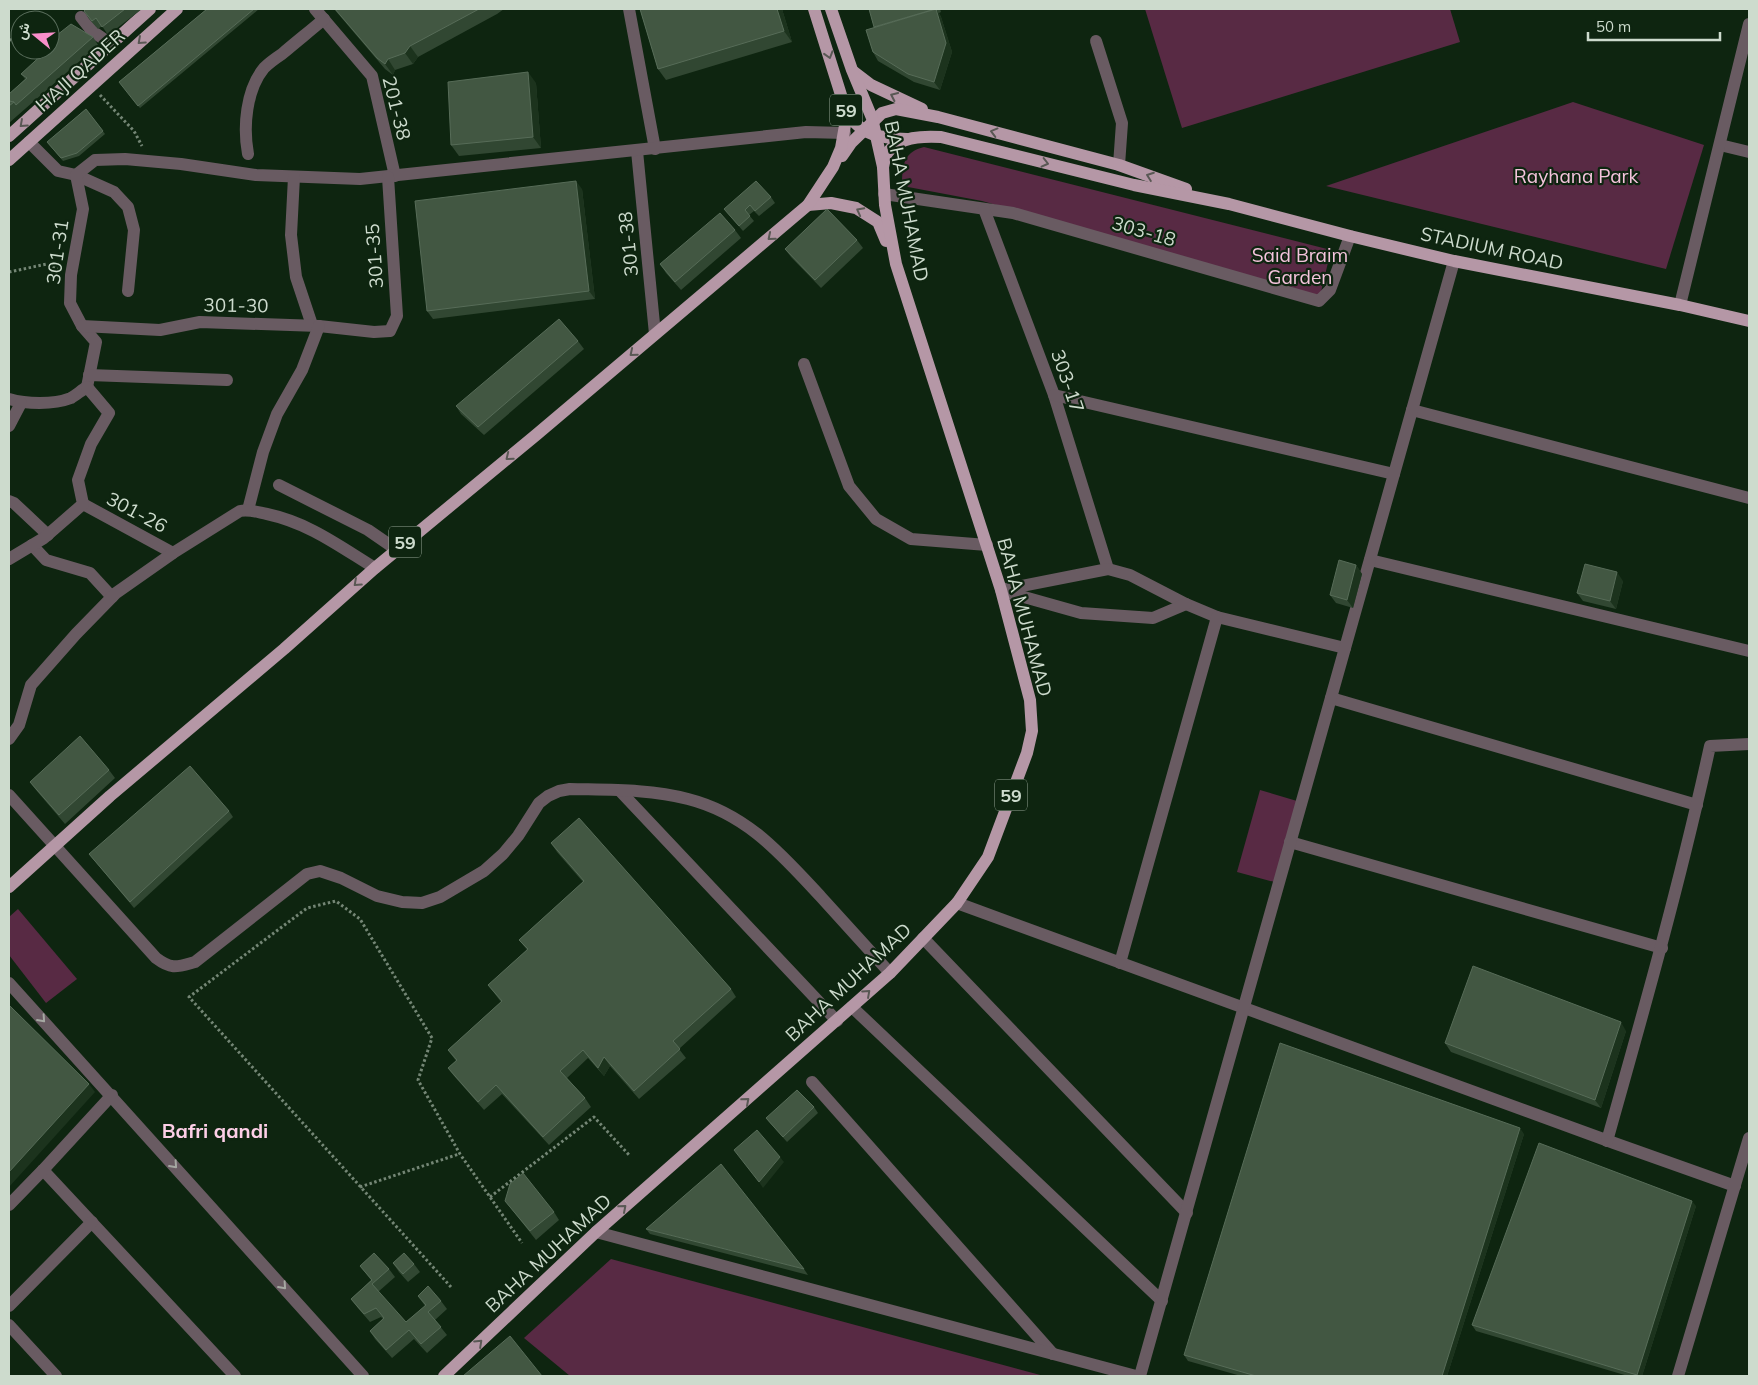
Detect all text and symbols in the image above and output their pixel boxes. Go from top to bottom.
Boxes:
north arrow [10,10,60,60]
scale bar [1588,10,1720,42]
text: 50 m [1596,17,1631,36]
text: ش [11,20,34,42]
street label: HAJI QADER [30,24,130,116]
one-way arrow [137,35,146,44]
one-way arrow [823,51,833,59]
street label: 201-38 [377,73,417,143]
one-way arrow [890,92,899,102]
road number: 59 [830,94,862,126]
one-way arrow [19,118,28,127]
street label: BAHA MUHAMAD [880,119,934,283]
one-way arrow [990,127,998,137]
one-way arrow [1040,157,1049,168]
park label: Rayhana Park [1514,164,1638,188]
one-way arrow [1146,172,1154,182]
one-way arrow [857,208,866,218]
street label: 301-38 [613,210,643,278]
street label: 303-18 [1109,210,1179,252]
street label: 301-31 [41,218,73,286]
street label: STADIUM ROAD [1418,221,1566,275]
street label: 301-35 [360,223,388,289]
one-way arrow [768,231,777,239]
park label: Said Braim Garden [1252,243,1348,289]
street label: 301-30 [203,292,269,318]
street label: 303-17 [1046,346,1090,416]
one-way arrow [630,347,639,356]
one-way arrow [506,452,515,460]
street label: 301-26 [103,486,171,538]
road number: 59 [389,526,421,558]
street label: BAHA MUHAMAD [992,535,1058,699]
one-way arrow [354,578,363,587]
road number: 59 [995,780,1027,810]
street label: BAHA MUHAMAD [780,918,916,1046]
one-way arrow [862,990,871,999]
one-way arrow [36,1013,45,1022]
one-way arrow [740,1098,749,1107]
district label: Bafri qandi [162,1118,268,1143]
one-way arrow [168,1160,177,1169]
street label: BAHA MUHAMAD [480,1189,616,1317]
one-way arrow [618,1204,627,1213]
one-way arrow [277,1281,286,1290]
one-way arrow [474,1340,483,1349]

